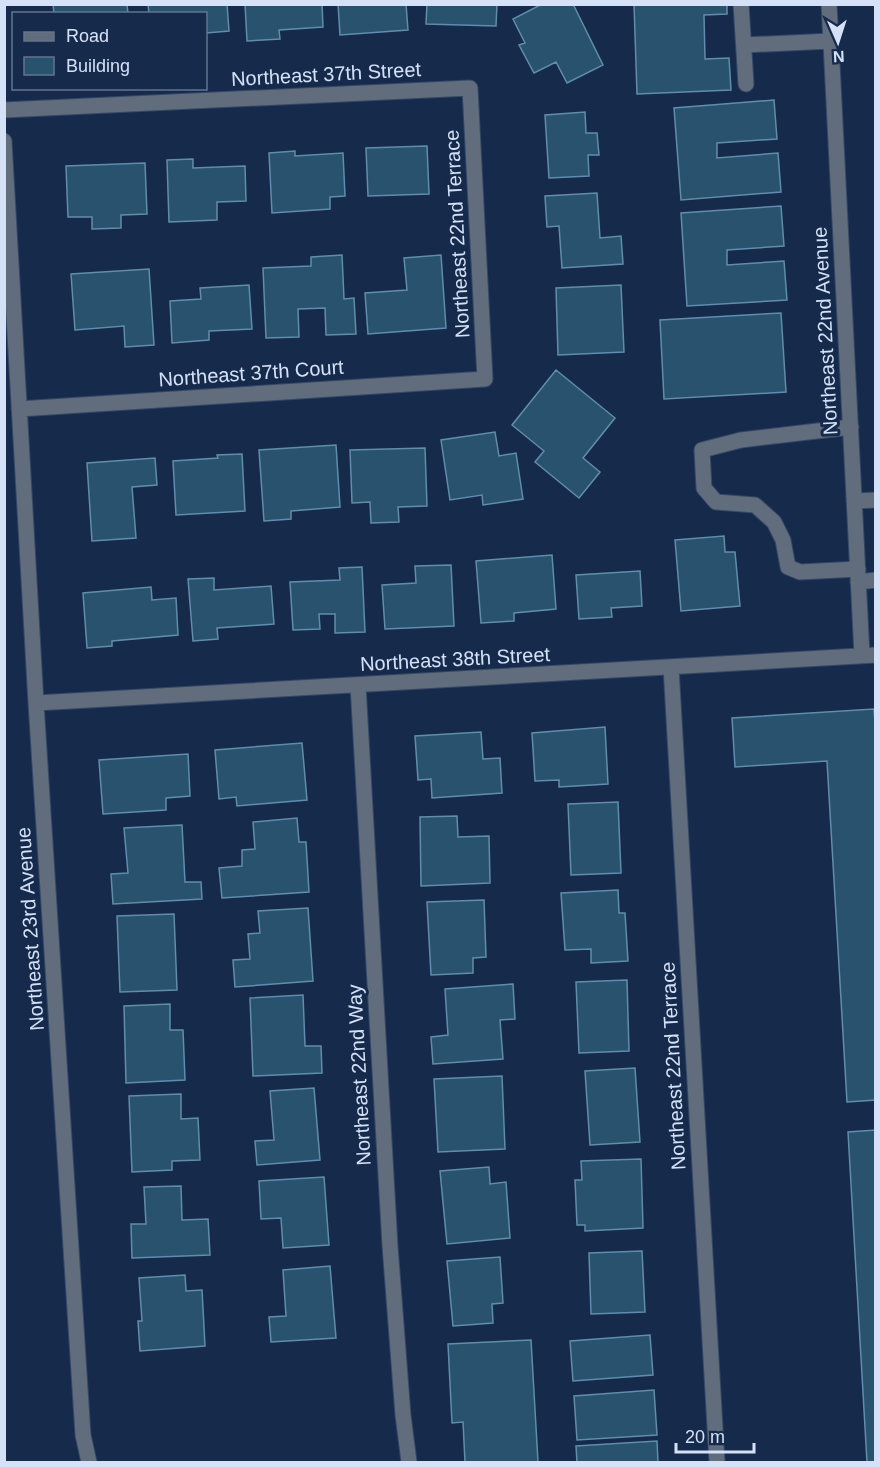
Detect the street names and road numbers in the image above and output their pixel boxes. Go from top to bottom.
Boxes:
street label: Northeast 37th Street [230,58,422,90]
street label: Northeast 22nd Terrace [441,129,473,339]
street label: Northeast 22nd Avenue [809,226,841,436]
street label: Northeast 37th Court [158,356,345,390]
street label: Northeast 38th Street [359,643,551,675]
street label: Northeast 23rd Avenue [12,826,48,1032]
street label: Northeast 22nd Terrace [657,961,689,1171]
street label: Northeast 22nd Way [343,984,375,1166]

